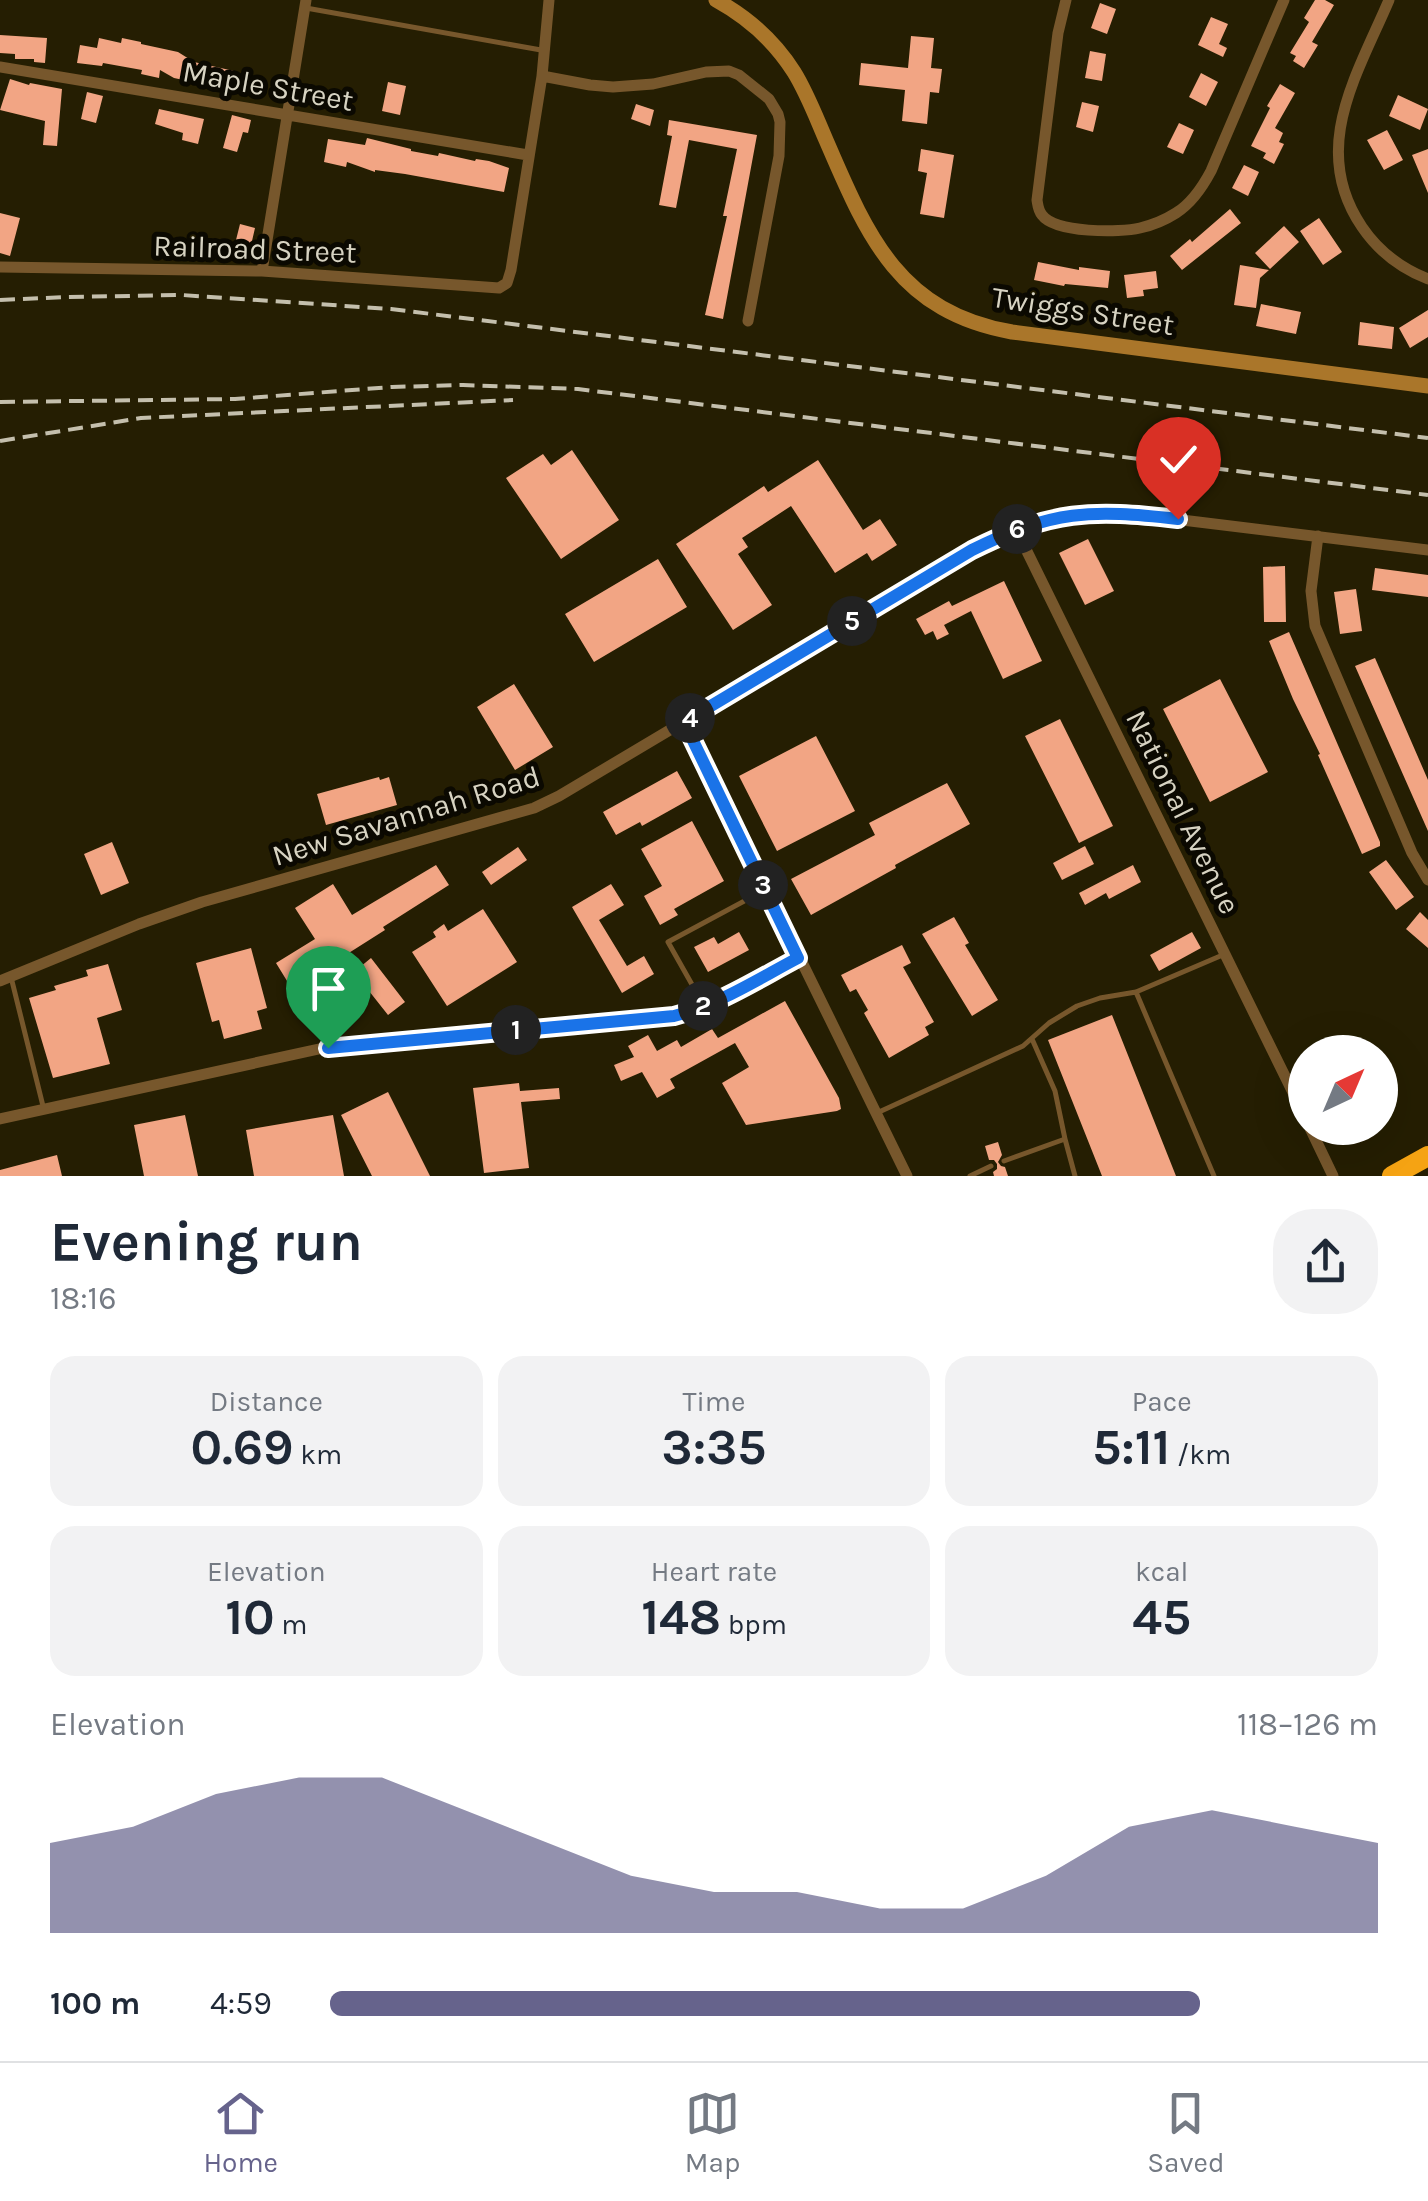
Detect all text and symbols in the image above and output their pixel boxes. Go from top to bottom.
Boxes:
street label: Maple Street [180,53,356,119]
street label: Railroad Street [153,227,357,271]
street label: Twiggs Street [989,279,1177,343]
pin [1136,417,1221,520]
icon: check [1151,432,1206,487]
pin: 6 [992,504,1042,554]
text: 6 [1009,512,1026,545]
pin: 5 [827,596,877,646]
text: 5 [844,604,860,637]
pin: 4 [665,693,715,743]
text: 4 [682,701,698,734]
street label: National Avenue [1118,704,1248,920]
street label: New Savannah Road [268,758,544,874]
pin: 3 [738,860,788,910]
text: 3 [754,868,772,901]
pin [286,946,371,1049]
icon: arrive [301,961,356,1016]
pin: 2 [678,981,728,1031]
text: 2 [695,989,711,1022]
pin: 1 [491,1005,541,1055]
text: 1 [511,1013,521,1046]
north arrow [1288,1035,1398,1145]
map controls [1288,1035,1398,1145]
button: share [1273,1209,1378,1314]
text: Evening run [50,1210,363,1274]
text: 18:16 [50,1280,117,1317]
text: Distance [210,1385,323,1418]
text: Time [683,1385,745,1418]
text: Pace [1132,1385,1192,1418]
text: 0.69 [190,1418,294,1477]
text: 3:35 [662,1418,766,1477]
text: 5:11 [1092,1418,1170,1477]
text: km [294,1438,342,1471]
text: /km [1170,1438,1231,1471]
text: Elevation [207,1555,326,1588]
text: Heart rate [651,1555,777,1588]
text: kcal [1135,1555,1188,1588]
text: 10 [225,1588,275,1647]
text: 148 [641,1588,721,1647]
text: 45 [1132,1588,1191,1647]
text: m [275,1608,307,1641]
text: bpm [721,1608,787,1641]
text: Elevation [50,1706,185,1743]
text: 118–126 m [1237,1706,1378,1743]
text: 100 m [50,1985,140,2022]
text: 4:59 [210,1985,272,2022]
tab: Home [203,2086,278,2179]
tab: Map [685,2086,740,2179]
tab: Saved [1147,2086,1225,2179]

